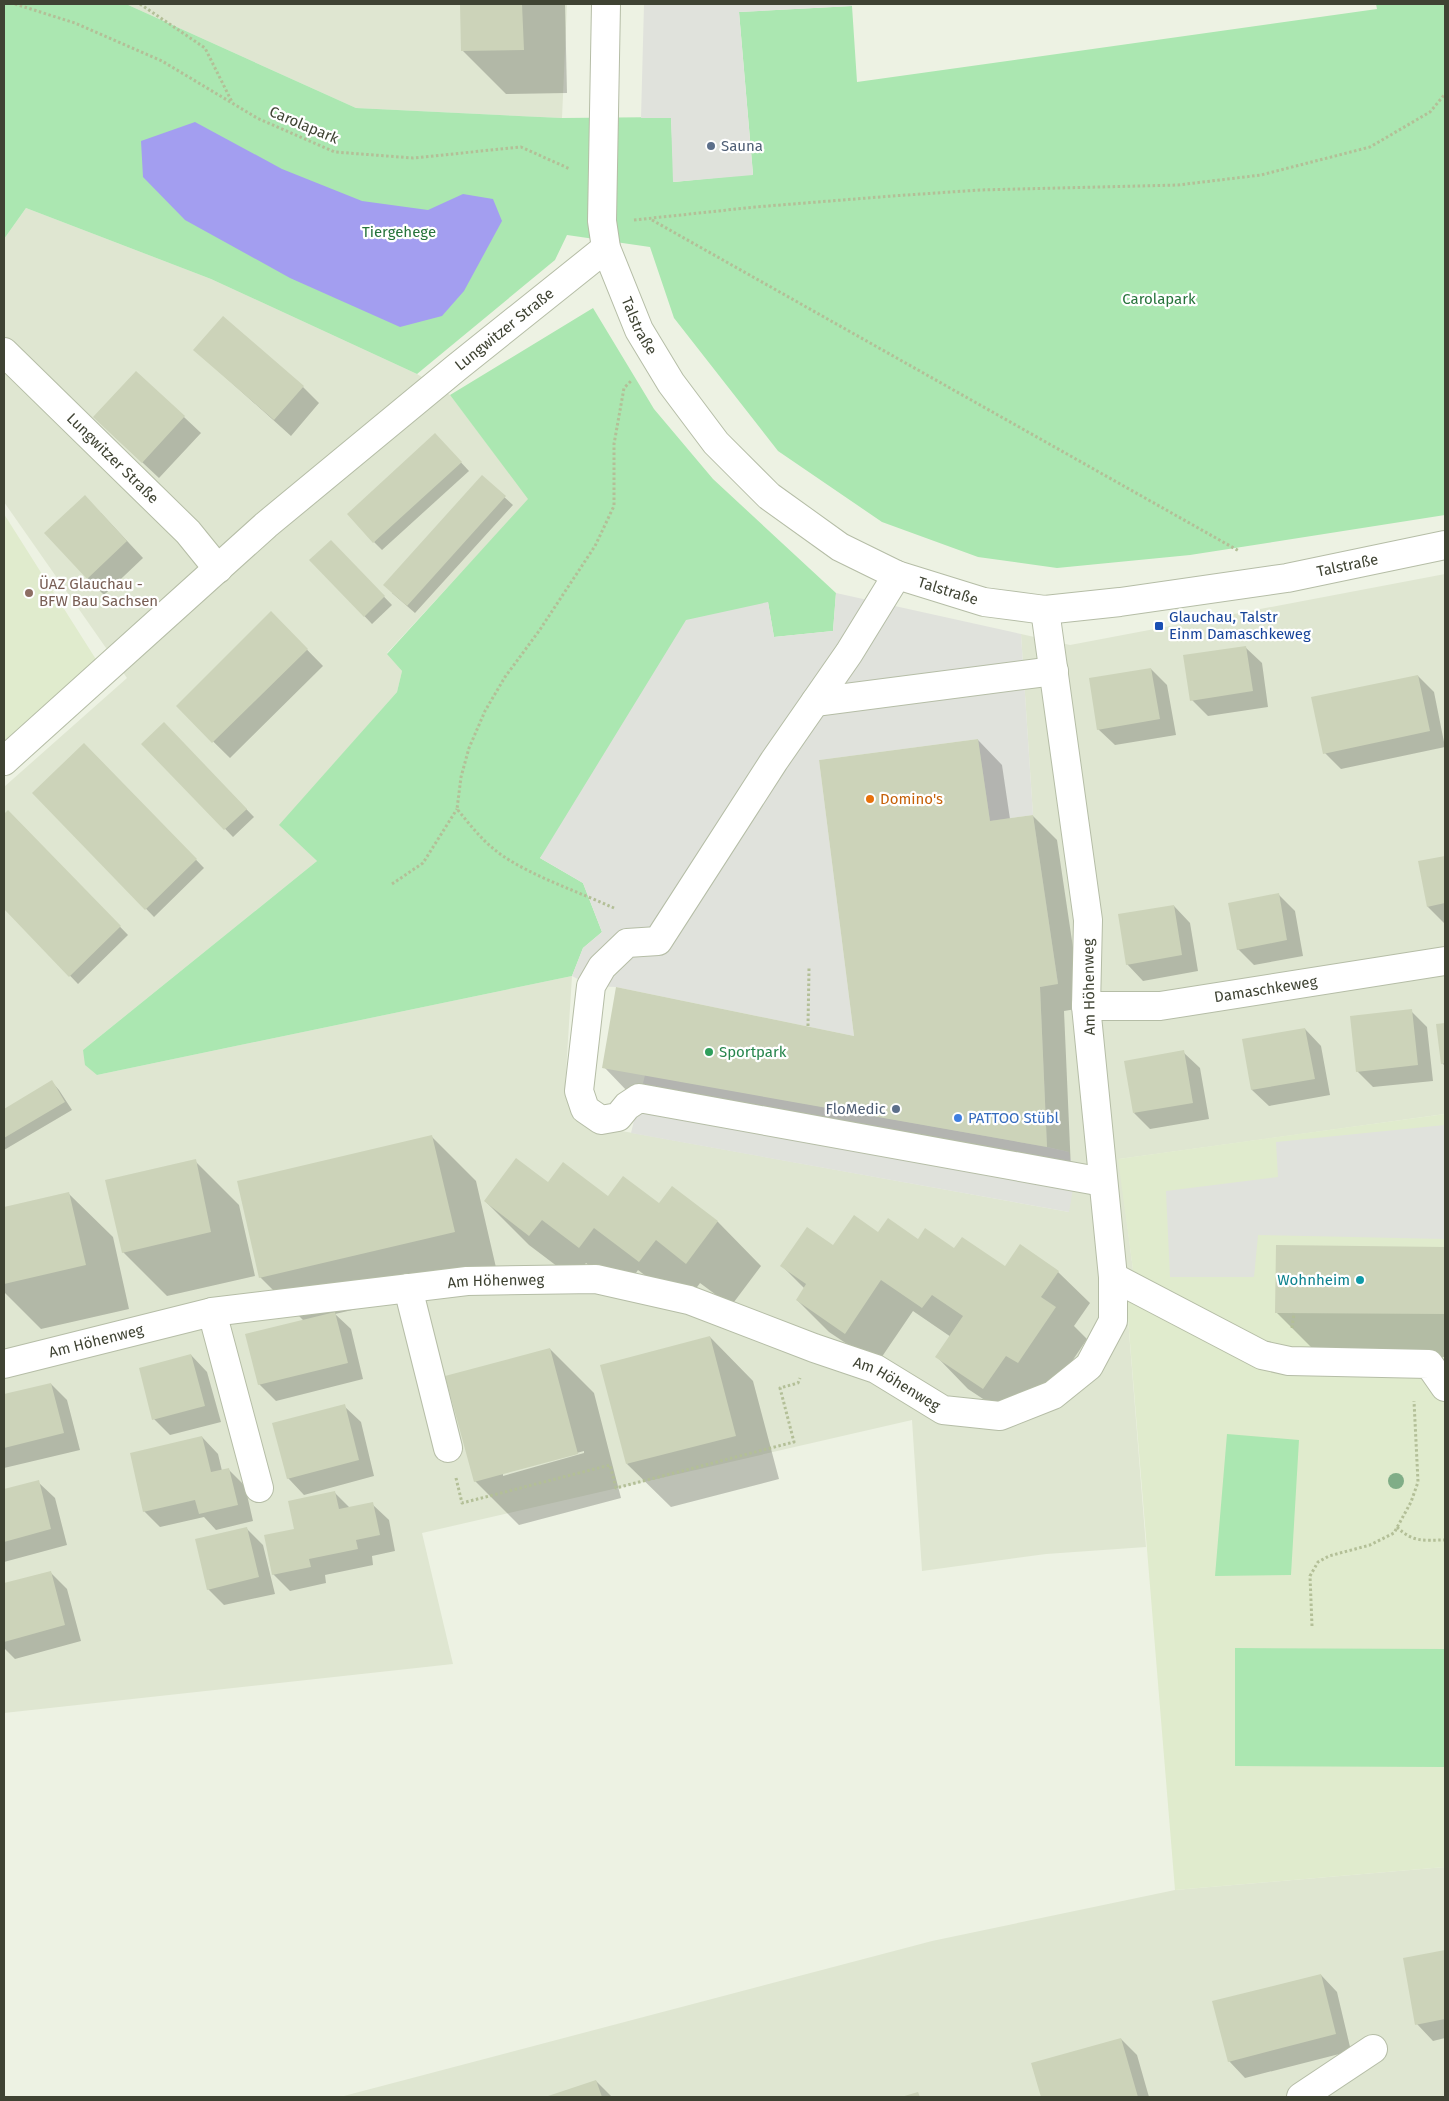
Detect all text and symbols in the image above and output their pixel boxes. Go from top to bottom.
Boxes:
street label: Carolapark [267,102,342,148]
place label: Sauna [721,137,763,155]
marker: Sauna [705,140,717,152]
park label: Tiergehege [362,223,436,241]
street label: Lungwitzer Straße [451,284,557,374]
park label: Carolapark [1122,290,1196,308]
street label: Talstraße [618,294,661,358]
street label: Lungwitzer Straße [63,409,162,507]
street label: Talstraße [1315,550,1380,581]
street label: Talstraße [916,573,981,609]
place label: ÜAZ Glauchau - BFW Bau Sachsen [39,575,158,610]
marker: ÜAZ Glauchau - BFW Bau Sachsen [23,587,35,599]
place label: Glauchau, Talstr Einm Damaschkeweg [1169,608,1311,643]
marker: Glauchau, Talstr Einm Damaschkeweg [1153,620,1165,632]
place label: Domino's [880,790,943,808]
marker: Domino's [864,793,876,805]
street label: Am Höhenweg [1079,938,1099,1036]
street label: Damaschkeweg [1213,972,1319,1006]
place label: Sportpark [719,1043,787,1061]
marker: Sportpark [703,1046,715,1058]
place label: FloMedic [825,1100,886,1118]
marker: FloMedic [890,1103,902,1115]
place label: PATTOO Stübl [968,1109,1060,1127]
marker: PATTOO Stübl [952,1112,964,1124]
street label: Am Höhenweg [446,1271,545,1292]
place label: Wohnheim [1277,1271,1350,1289]
marker: Wohnheim [1354,1274,1366,1286]
street label: Am Höhenweg [47,1320,146,1361]
street label: Am Höhenweg [851,1353,944,1415]

